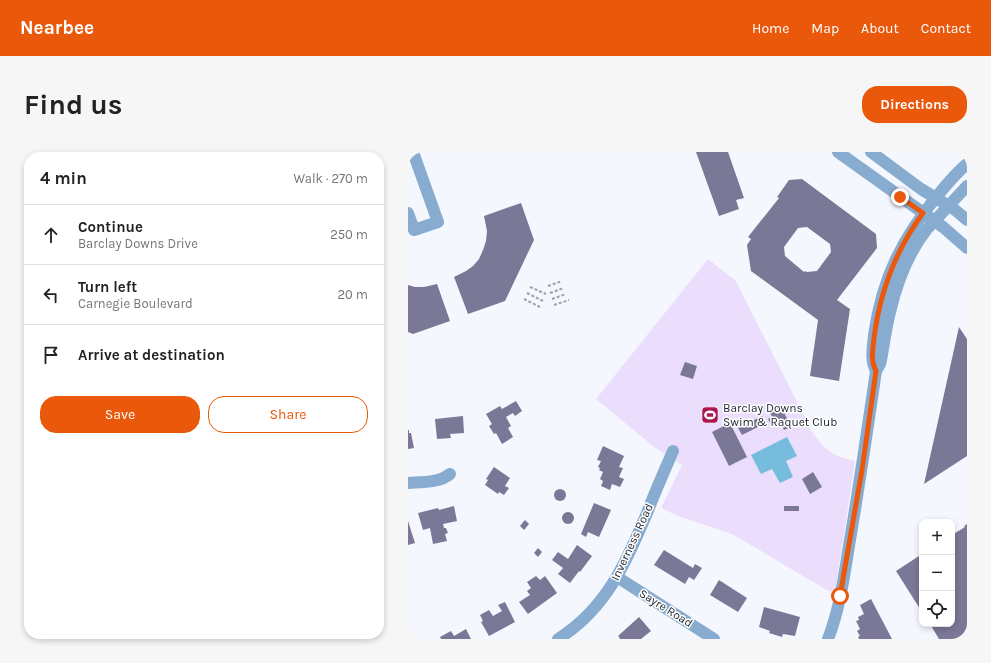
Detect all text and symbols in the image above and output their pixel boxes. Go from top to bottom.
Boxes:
text: Nearbee [20,17,94,39]
text: Home [752,20,789,37]
text: Map [811,20,839,37]
text: About [861,20,899,37]
text: Contact [921,20,971,37]
button: Directions [862,86,967,123]
text: Find us [24,88,123,121]
text: 4 min [40,168,87,188]
text: Walk · 270 m [294,171,368,186]
route end [891,188,909,206]
text: Continue [78,218,143,236]
icon: ahead [40,224,62,246]
text: 250 m [330,227,368,242]
text: Barclay Downs Drive [78,236,198,251]
text: Turn left [78,278,137,296]
icon: left [40,284,62,306]
text: 20 m [338,287,368,302]
text: Carnegie Boulevard [78,296,193,311]
icon: arrive [40,344,62,366]
text: Arrive at destination [78,346,225,364]
button: Save [40,396,200,433]
button: Share [208,396,368,433]
place label: Barclay Downs Swim & Raquet Club [723,401,837,429]
sports icon: Barclay Downs Swim & Raquet Club [700,405,720,425]
street label: Inverness Road [608,501,656,583]
map controls [919,519,955,627]
button: + [919,519,955,555]
button: − [919,555,955,591]
street label: Sayre Road [637,586,695,630]
route start [831,587,849,605]
button: locate [919,591,955,627]

